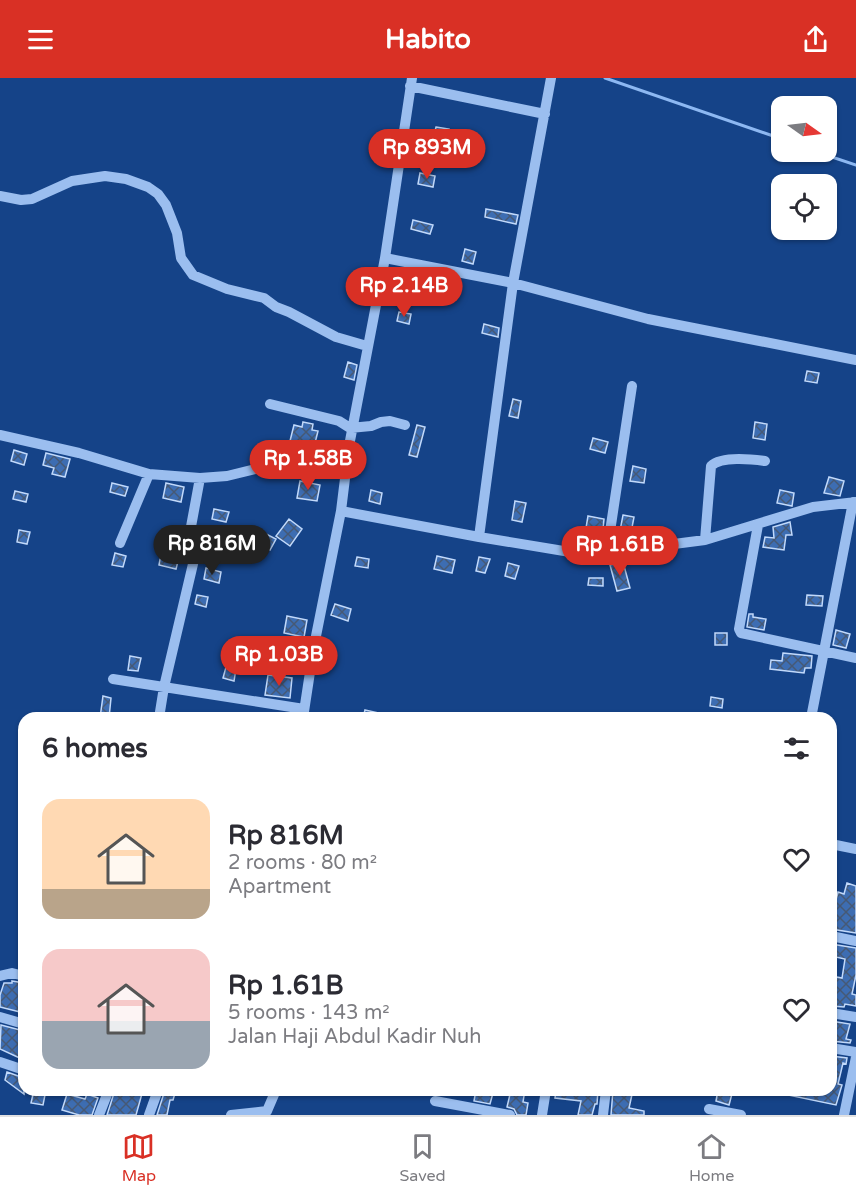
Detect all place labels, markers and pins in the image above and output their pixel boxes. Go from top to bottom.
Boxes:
pin: Rp 893M [372,129,482,180]
pin: Rp 2.14B [342,267,466,318]
pin: Rp 1.58B [246,440,370,491]
pin: Rp 816M [157,525,267,576]
pin: Rp 1.61B [558,526,682,577]
pin: Rp 1.03B [217,636,341,687]

